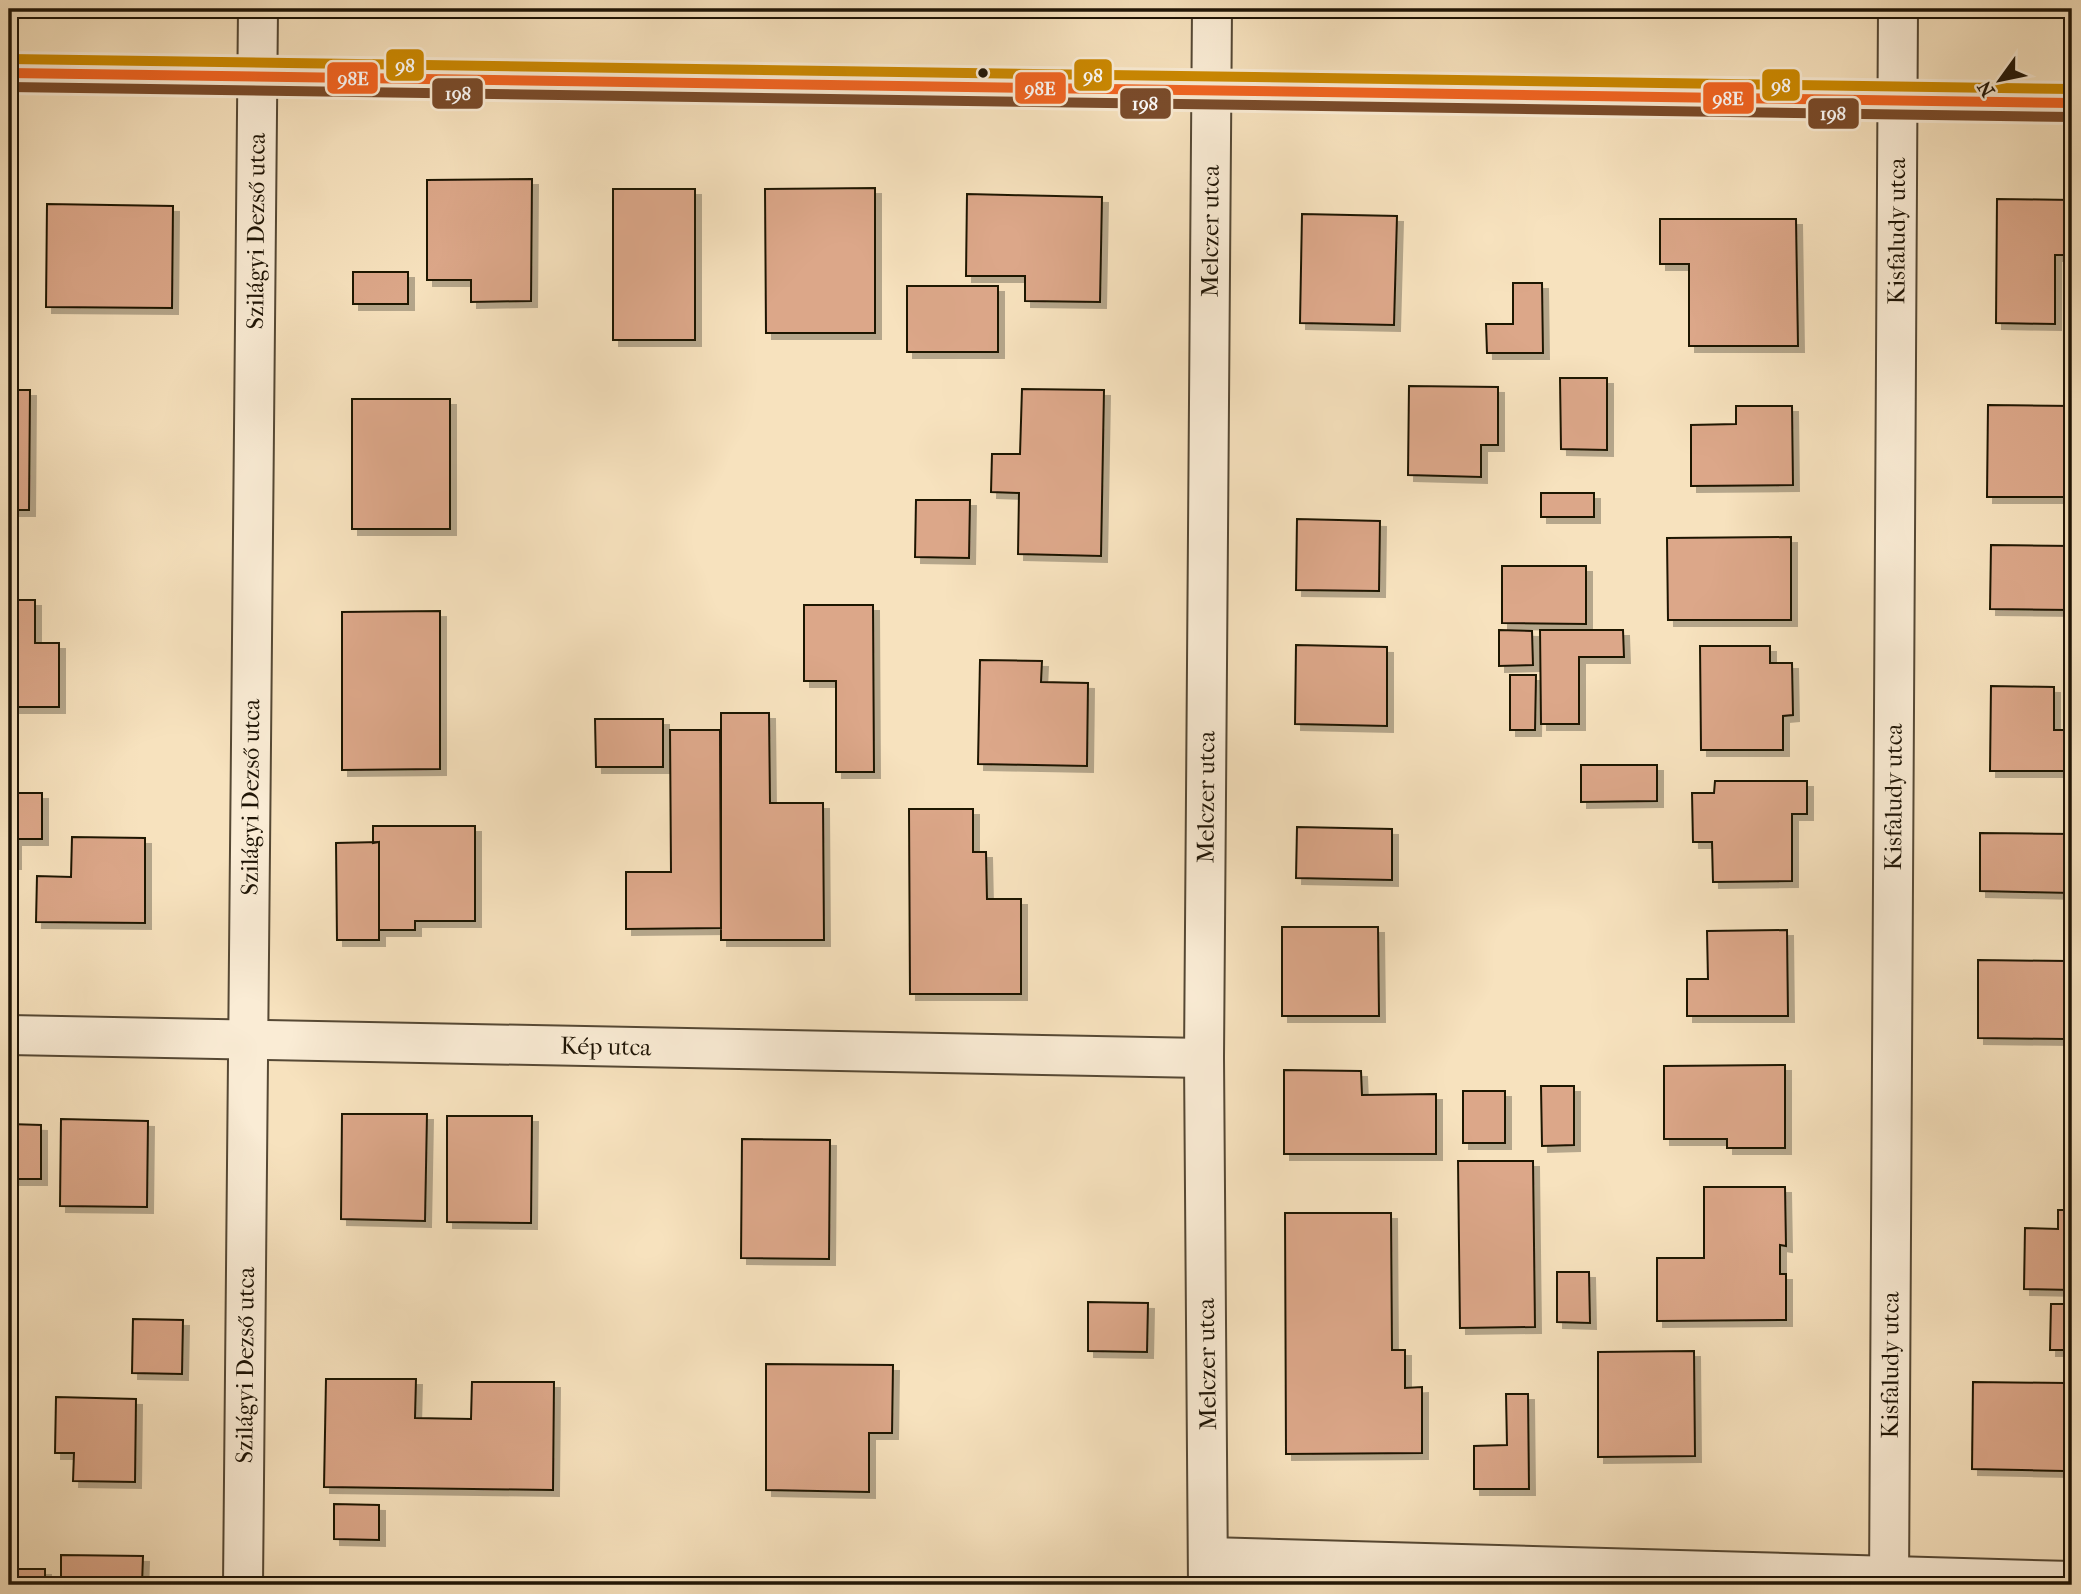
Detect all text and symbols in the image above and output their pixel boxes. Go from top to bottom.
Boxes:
north arrow [1966,46,2036,116]
line badge: 98 [385,48,425,82]
text: 98 [394,55,415,77]
line badge: 98 [1073,58,1113,92]
line badge: 98E [326,61,379,95]
text: 98 [1082,65,1103,87]
unlabelled marker [976,66,990,80]
text: 98E [336,68,369,90]
line badge: 98 [1761,68,1801,102]
line badge: 98E [1014,71,1067,105]
text: 98 [1770,75,1791,97]
text: N [1973,76,2000,101]
line badge: 198 [431,77,484,110]
text: 98E [1023,78,1056,100]
line badge: 98E [1702,81,1755,115]
text: 198 [445,83,471,105]
line badge: 198 [1119,87,1172,120]
text: 98E [1711,88,1744,110]
text: 198 [1132,93,1158,115]
line badge: 198 [1807,97,1860,130]
text: 198 [1820,103,1846,125]
street label: Szilágyi Dezső utca [241,132,271,329]
street label: Kisfaludy utca [1882,157,1911,305]
street label: Melczer utca [1196,164,1225,297]
street label: Szilágyi Dezső utca [236,698,265,895]
street label: Kisfaludy utca [1879,723,1908,871]
street label: Melczer utca [1191,730,1221,863]
street label: Kép utca [560,1032,652,1061]
street label: Szilágyi Dezső utca [230,1266,260,1463]
street label: Kisfaludy utca [1876,1291,1905,1439]
street label: Melczer utca [1192,1297,1222,1430]

